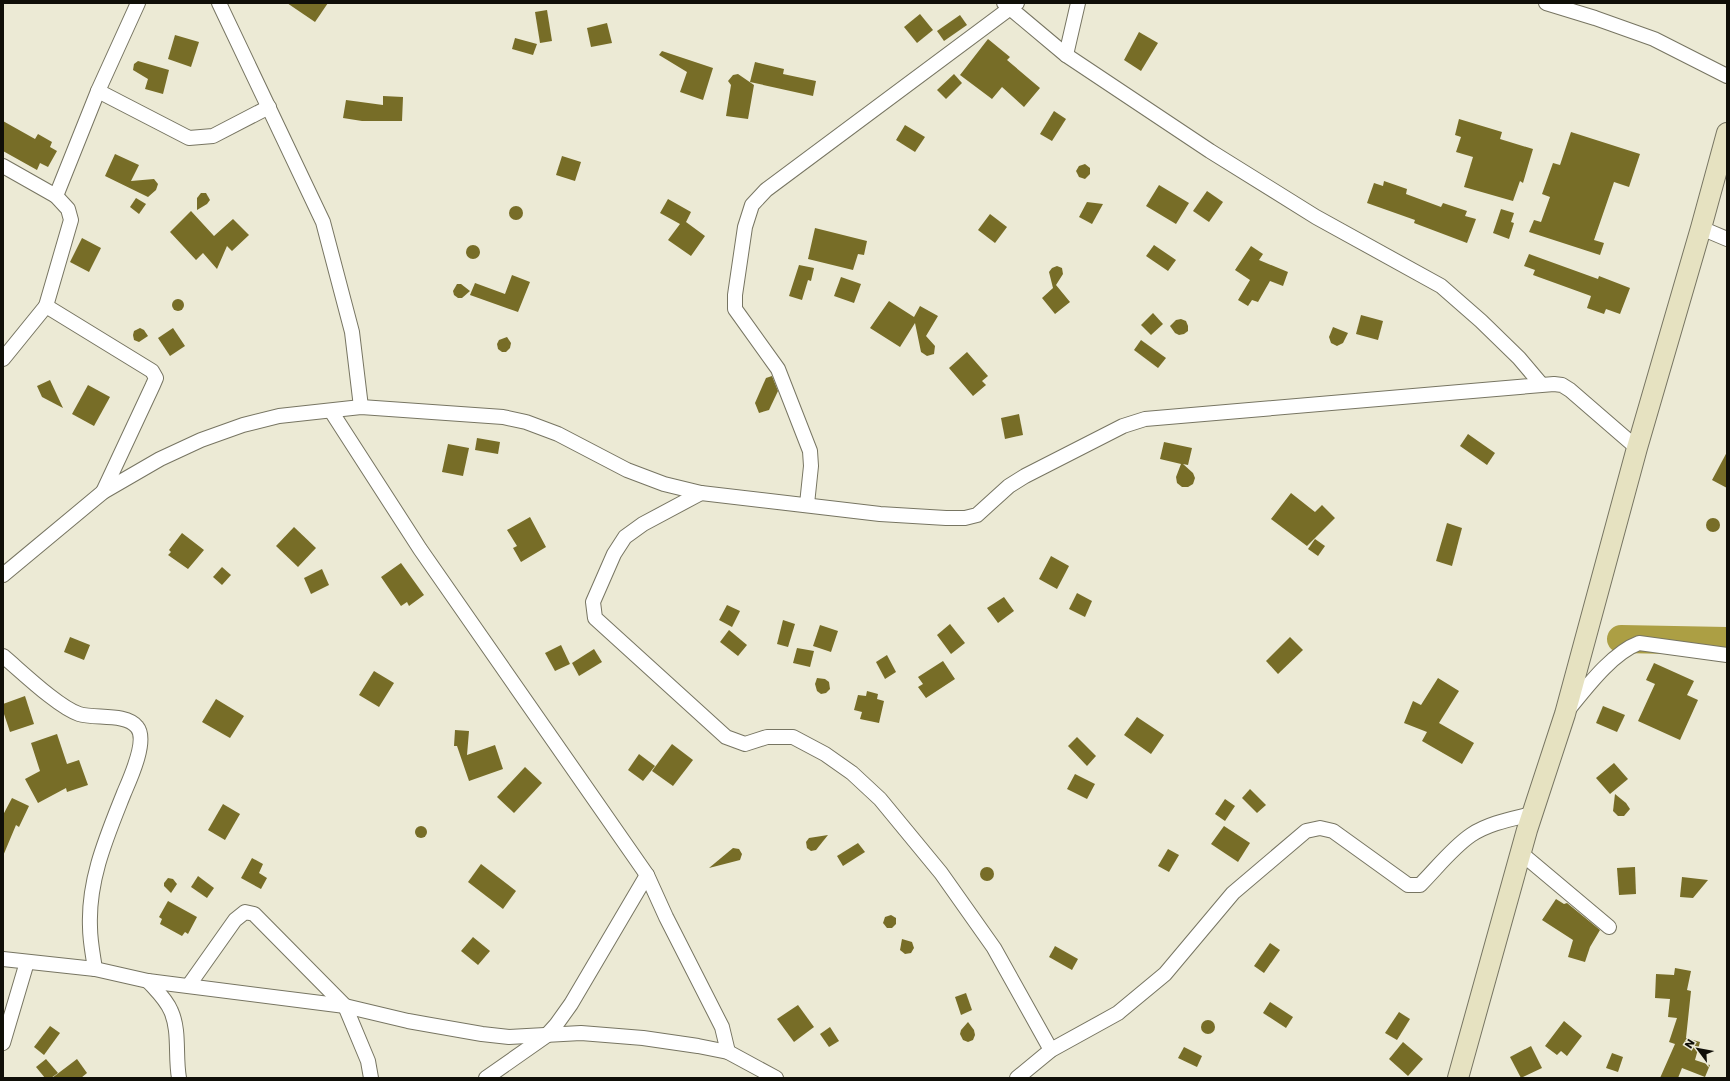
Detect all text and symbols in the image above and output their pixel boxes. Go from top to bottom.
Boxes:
north arrow [1678,1029,1718,1069]
text: N [1681,1036,1698,1051]

